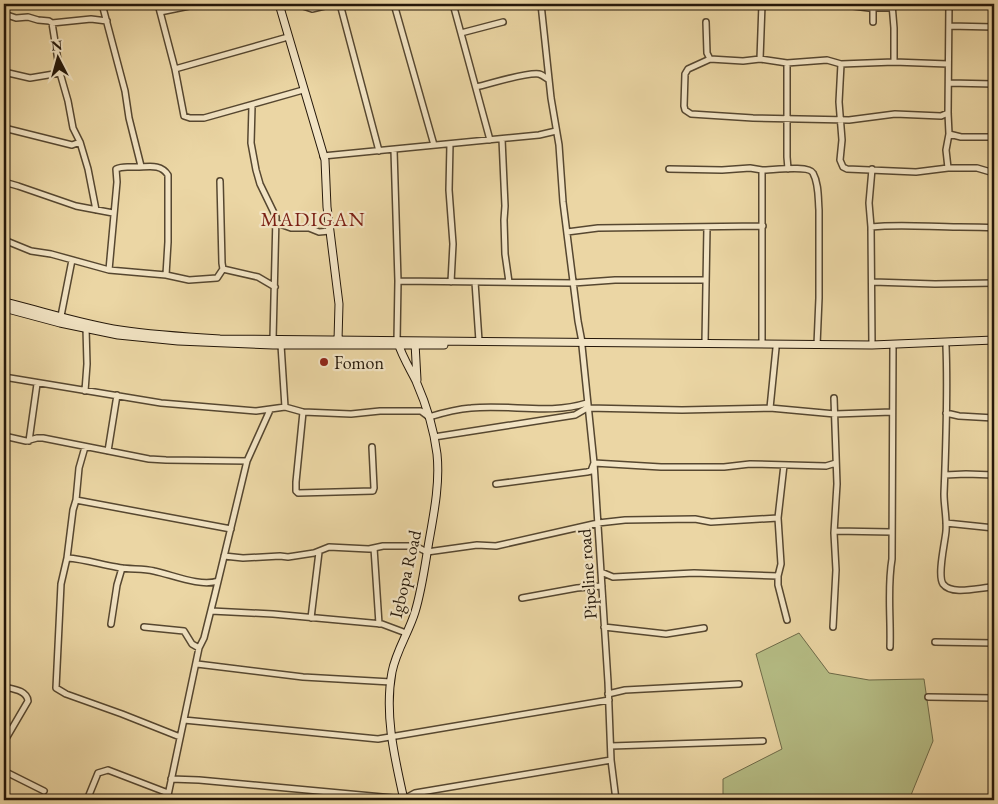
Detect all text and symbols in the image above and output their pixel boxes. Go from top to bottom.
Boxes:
north arrow [32,32,82,82]
text: N [50,35,64,55]
district label: MADIGAN [261,206,366,232]
place label: Fomon [334,351,384,374]
marker: Fomon [318,356,330,368]
street label: Igbopa Road [384,527,426,620]
street label: Pipeline road [572,527,602,620]

